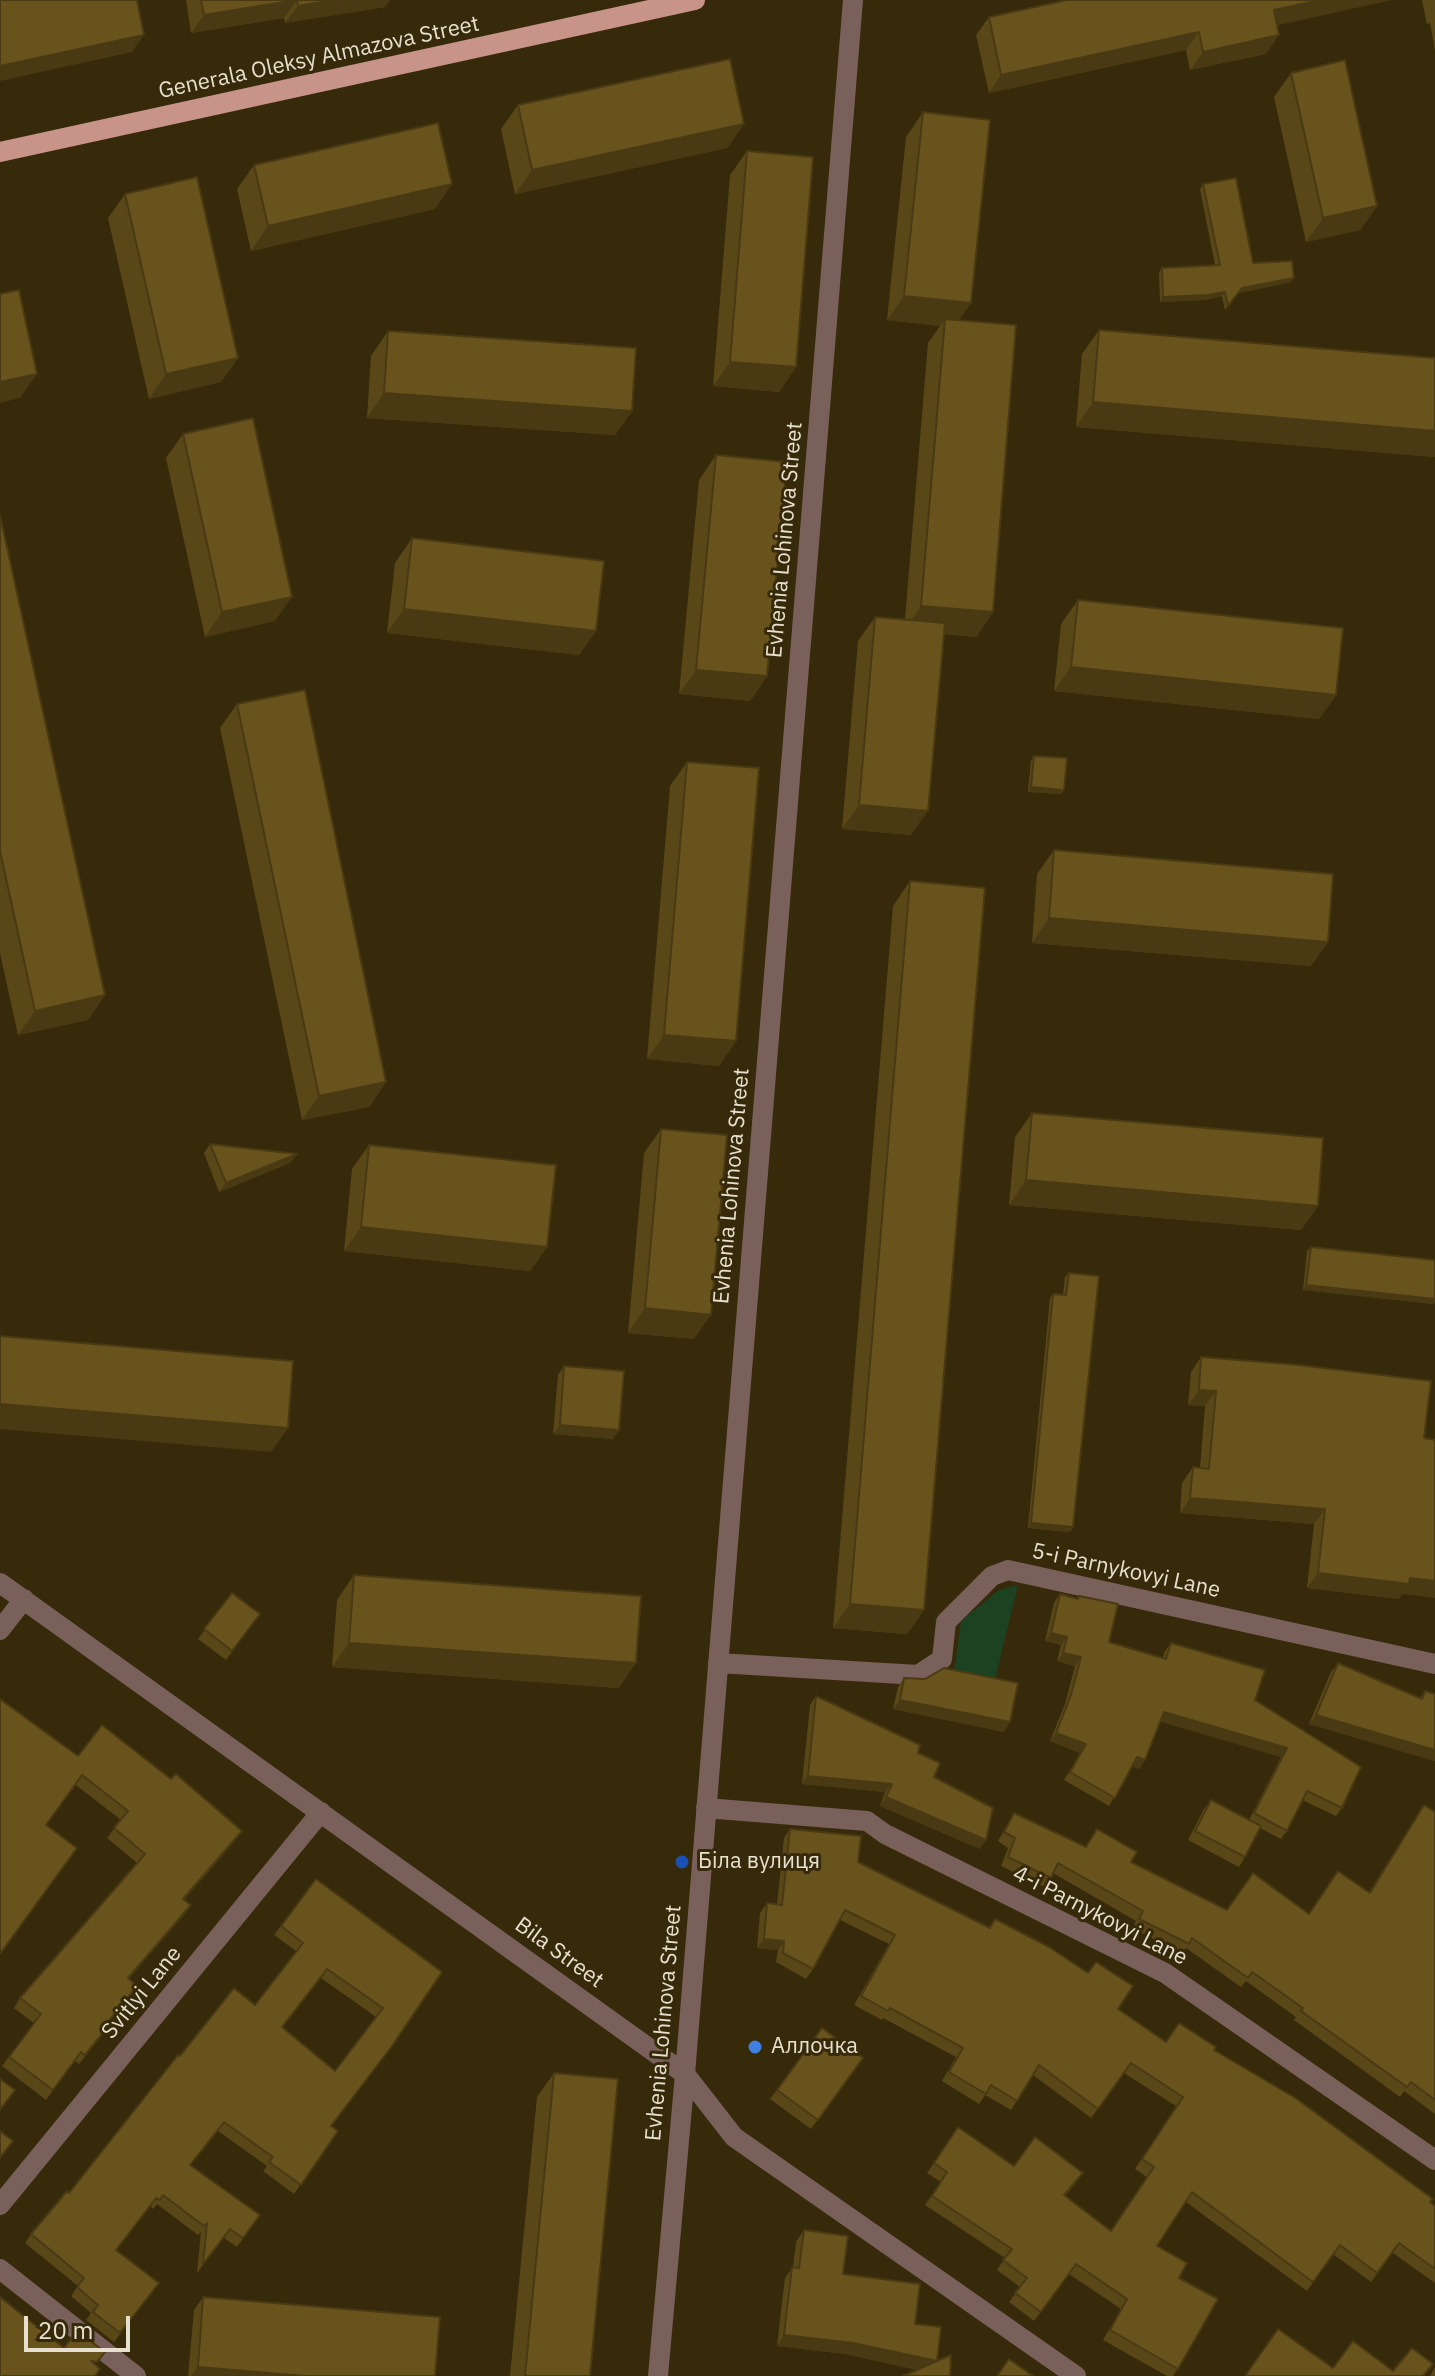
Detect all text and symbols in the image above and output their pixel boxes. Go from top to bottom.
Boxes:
street label: Generala Oleksy Almazova Street [156,11,482,105]
street label: Evhenia Lohinova Street [762,421,808,659]
street label: Evhenia Lohinova Street [709,1067,755,1305]
street label: 5-i Parnykovyi Lane [1029,1538,1223,1604]
place label: Біла вулиця [698,1849,820,1875]
marker: Біла вулиця [673,1853,691,1871]
street label: 4-i Parnykovyi Lane [1008,1861,1192,1971]
street label: Evhenia Lohinova Street [641,1904,687,2142]
street label: Bila Street [510,1912,608,1994]
street label: Svitlyi Lane [97,1941,187,2045]
place label: Аллочка [771,2034,858,2060]
marker: Аллочка [746,2038,764,2056]
scale bar [28,2300,134,2350]
text: 20 m [38,2314,93,2346]

